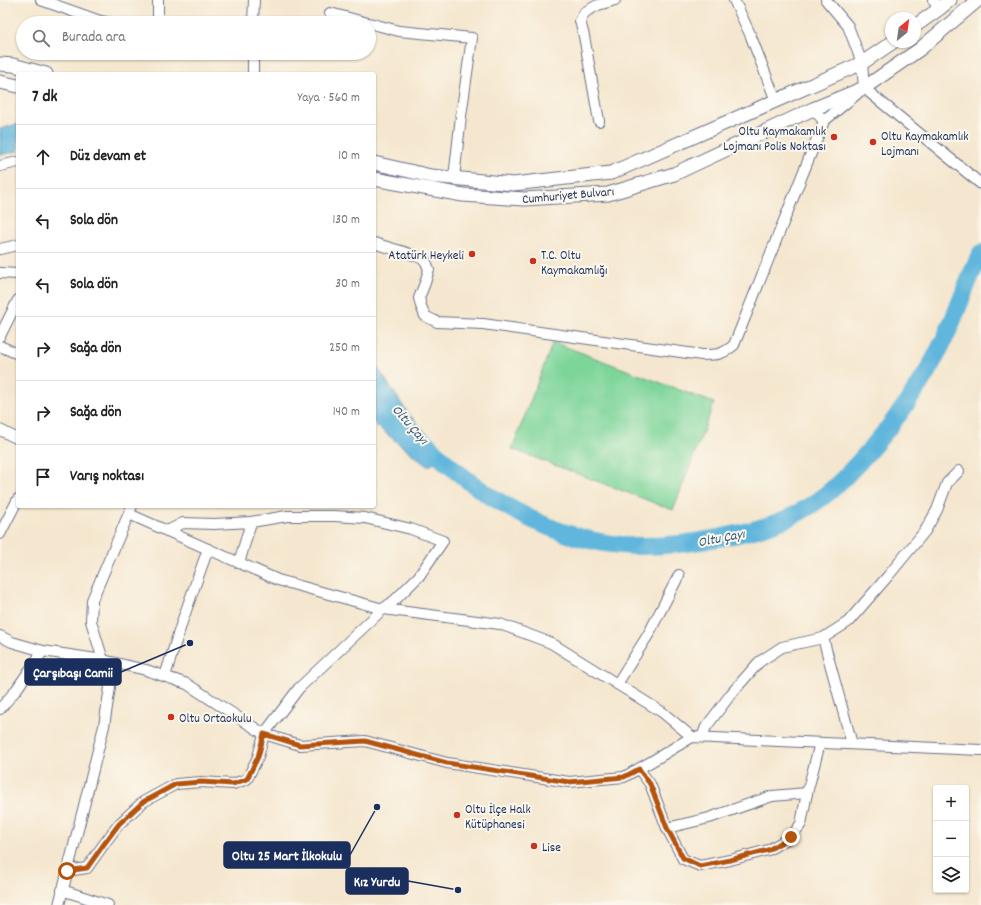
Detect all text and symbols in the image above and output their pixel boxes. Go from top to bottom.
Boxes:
north arrow [885,12,921,48]
search box [16,16,376,60]
icon: search [30,27,52,49]
text: Burada ara [62,27,125,49]
text: 7 dk [32,86,57,110]
text: Yaya · 560 m [297,89,360,108]
place label: Oltu Kaymakamlık Lojmanı Polis Noktası [723,123,826,157]
place label: Oltu Kaymakamlık Lojmanı [881,128,969,162]
marker: Oltu Kaymakamlık Lojmanı Polis Noktası [829,132,839,142]
marker: Oltu Kaymakamlık Lojmanı [868,137,878,147]
icon: ahead [32,146,54,168]
text: Düz devam et [70,146,146,168]
text: 10 m [338,147,360,166]
street label: Cumhuriyet Bulvarı [522,183,615,210]
icon: left [32,210,54,232]
text: Sola dön [70,210,118,232]
text: 130 m [332,211,360,230]
place label: Atatürk Heykeli [388,247,465,266]
place label: T.C. Oltu Kaymakamlığı [541,247,607,281]
marker: Atatürk Heykeli [467,249,477,259]
marker: T.C. Oltu Kaymakamlığı [528,256,538,266]
icon: left [32,274,54,296]
text: Sola dön [70,274,118,296]
text: 30 m [335,275,360,294]
icon: right [32,338,54,360]
text: Sağa dön [70,338,121,360]
text: 250 m [329,339,360,358]
water label: Oltu Çayı [386,401,433,451]
icon: right [32,402,54,424]
text: Sağa dön [70,402,121,424]
text: 140 m [333,403,360,422]
icon: arrive [32,466,54,488]
text: Varış noktası [70,466,144,488]
water label: Oltu Çayı [696,524,748,553]
callout: Çarşıbaşı Camii [25,659,121,685]
text: Çarşıbaşı Camii [33,664,113,684]
place label: Oltu Ortaokulu [179,710,252,729]
marker: Oltu Ortaokulu [166,712,176,722]
map controls [933,785,969,893]
button: + [933,785,969,821]
place label: Oltu İlçe Halk Kütüphanesi [465,801,531,835]
marker: Oltu İlçe Halk Kütüphanesi [452,810,462,820]
button: − [933,821,969,857]
route end [782,828,800,846]
place label: Lise [542,839,561,858]
marker: Lise [529,841,539,851]
callout: Oltu 25 Mart İlkokulu [224,842,350,868]
text: Oltu 25 Mart İlkokulu [232,847,342,867]
button: layers [933,857,969,893]
route start [58,862,76,880]
callout: Kız Yurdu [346,868,408,894]
text: Kız Yurdu [354,873,400,893]

